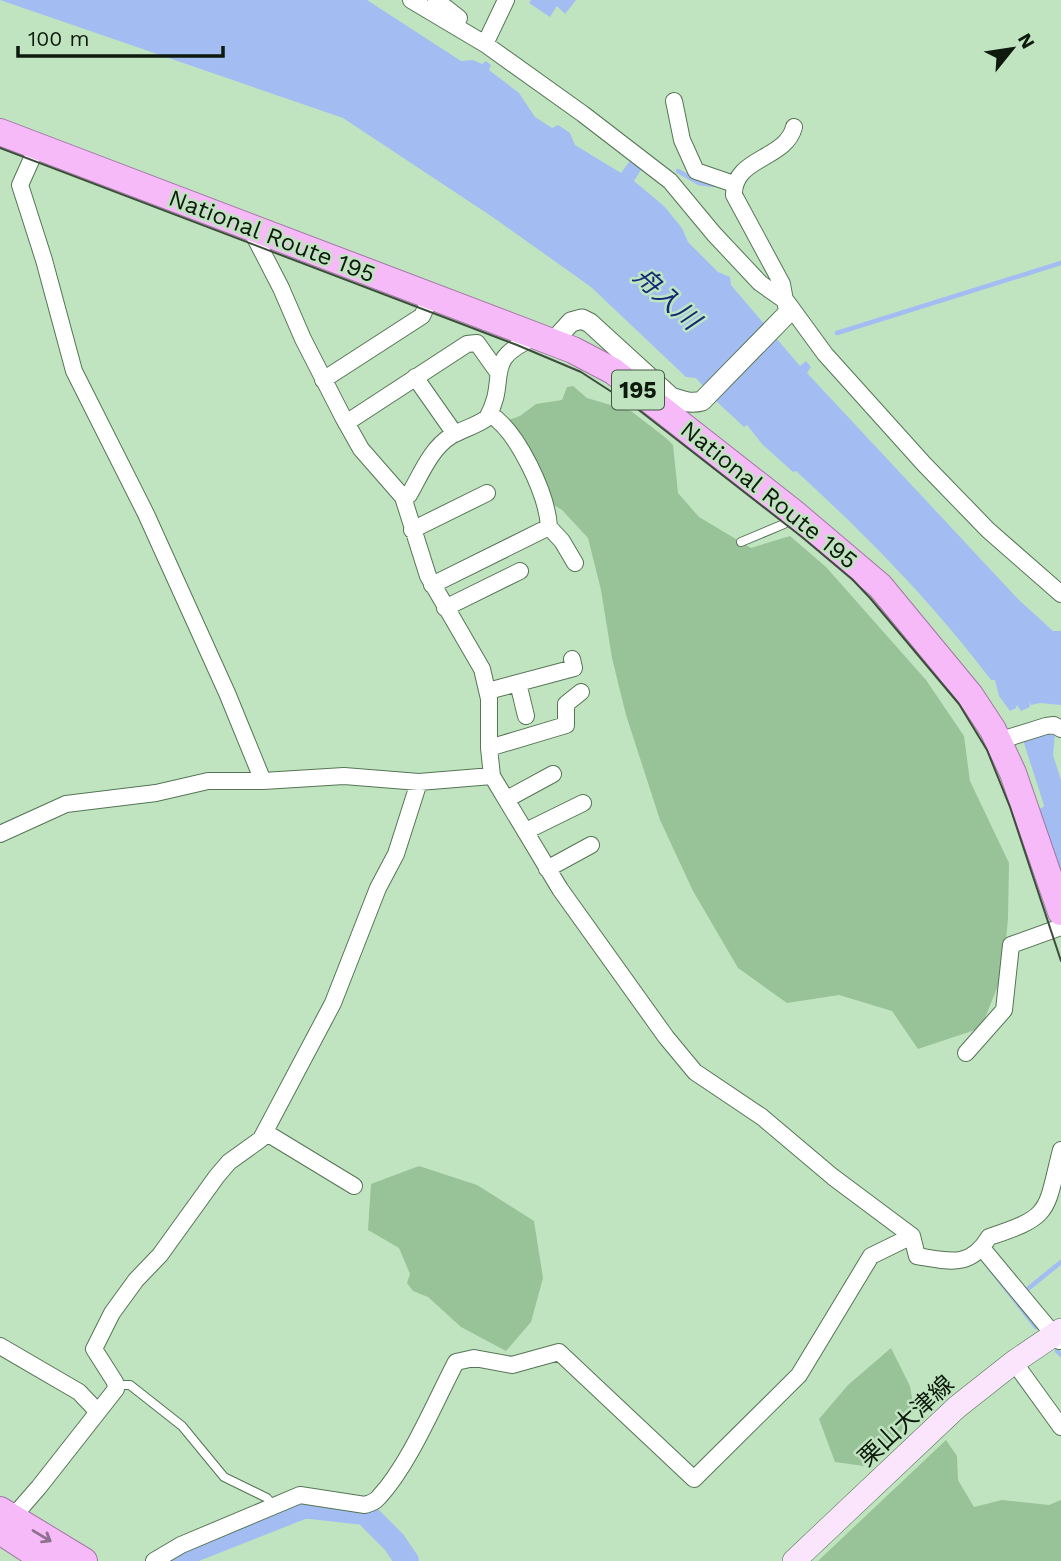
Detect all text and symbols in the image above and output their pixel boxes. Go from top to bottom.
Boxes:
scale bar [18,14,222,58]
north arrow [977,14,1047,84]
text: 100 m [28,26,90,51]
text: N [1013,29,1040,53]
street label: National Route 195 [165,184,379,288]
water label: 舟入川 [628,261,708,337]
road number: 195 [612,370,664,410]
street label: National Route 195 [675,415,863,575]
street label: 栗山大津線 [853,1370,959,1472]
one-way arrow [31,1529,51,1543]

